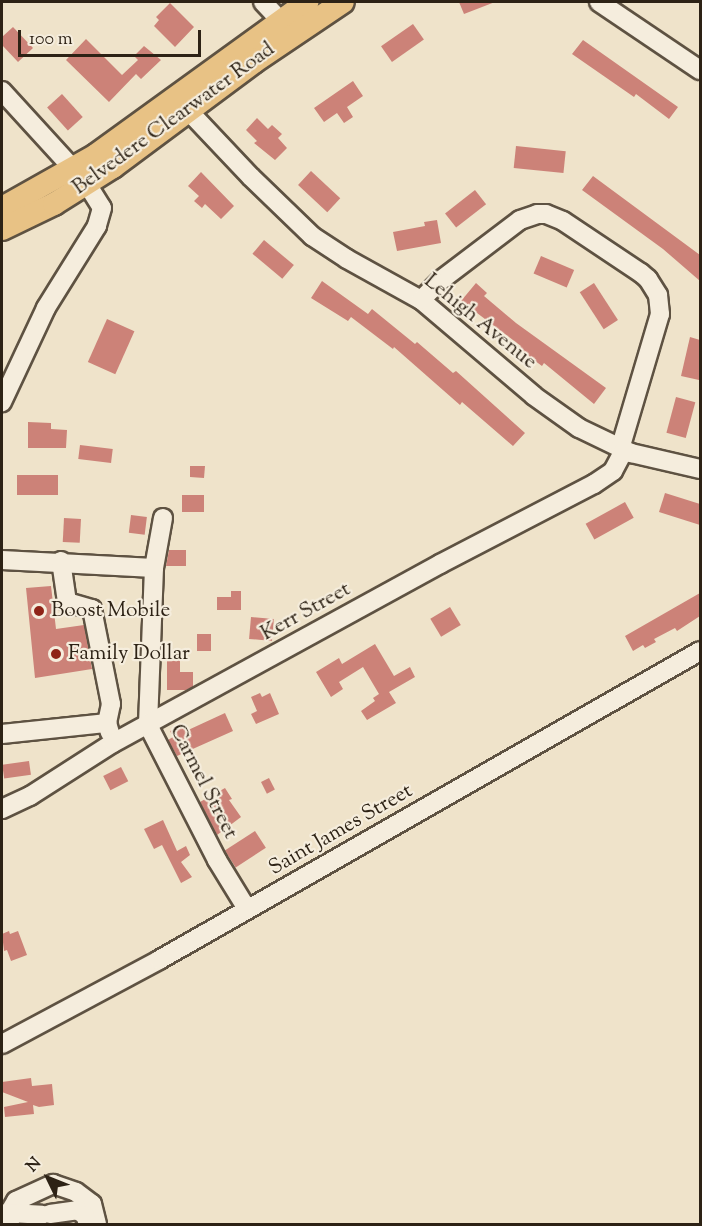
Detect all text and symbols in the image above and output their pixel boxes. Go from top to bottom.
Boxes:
scale bar [21,18,204,56]
text: 100 m [29,27,73,53]
street label: Belvedere Clearwater Road [68,37,280,201]
street label: Lehigh Avenue [419,269,541,375]
street label: Kerr Street [257,577,355,647]
place label: Boost Mobile [51,598,170,624]
marker: Boost Mobile [32,604,46,618]
place label: Family Dollar [68,641,190,667]
marker: Family Dollar [49,647,63,661]
street label: Carmel Street [163,720,243,844]
street label: Saint James Street [265,779,417,881]
north arrow [18,1148,78,1208]
text: N [22,1153,47,1178]

